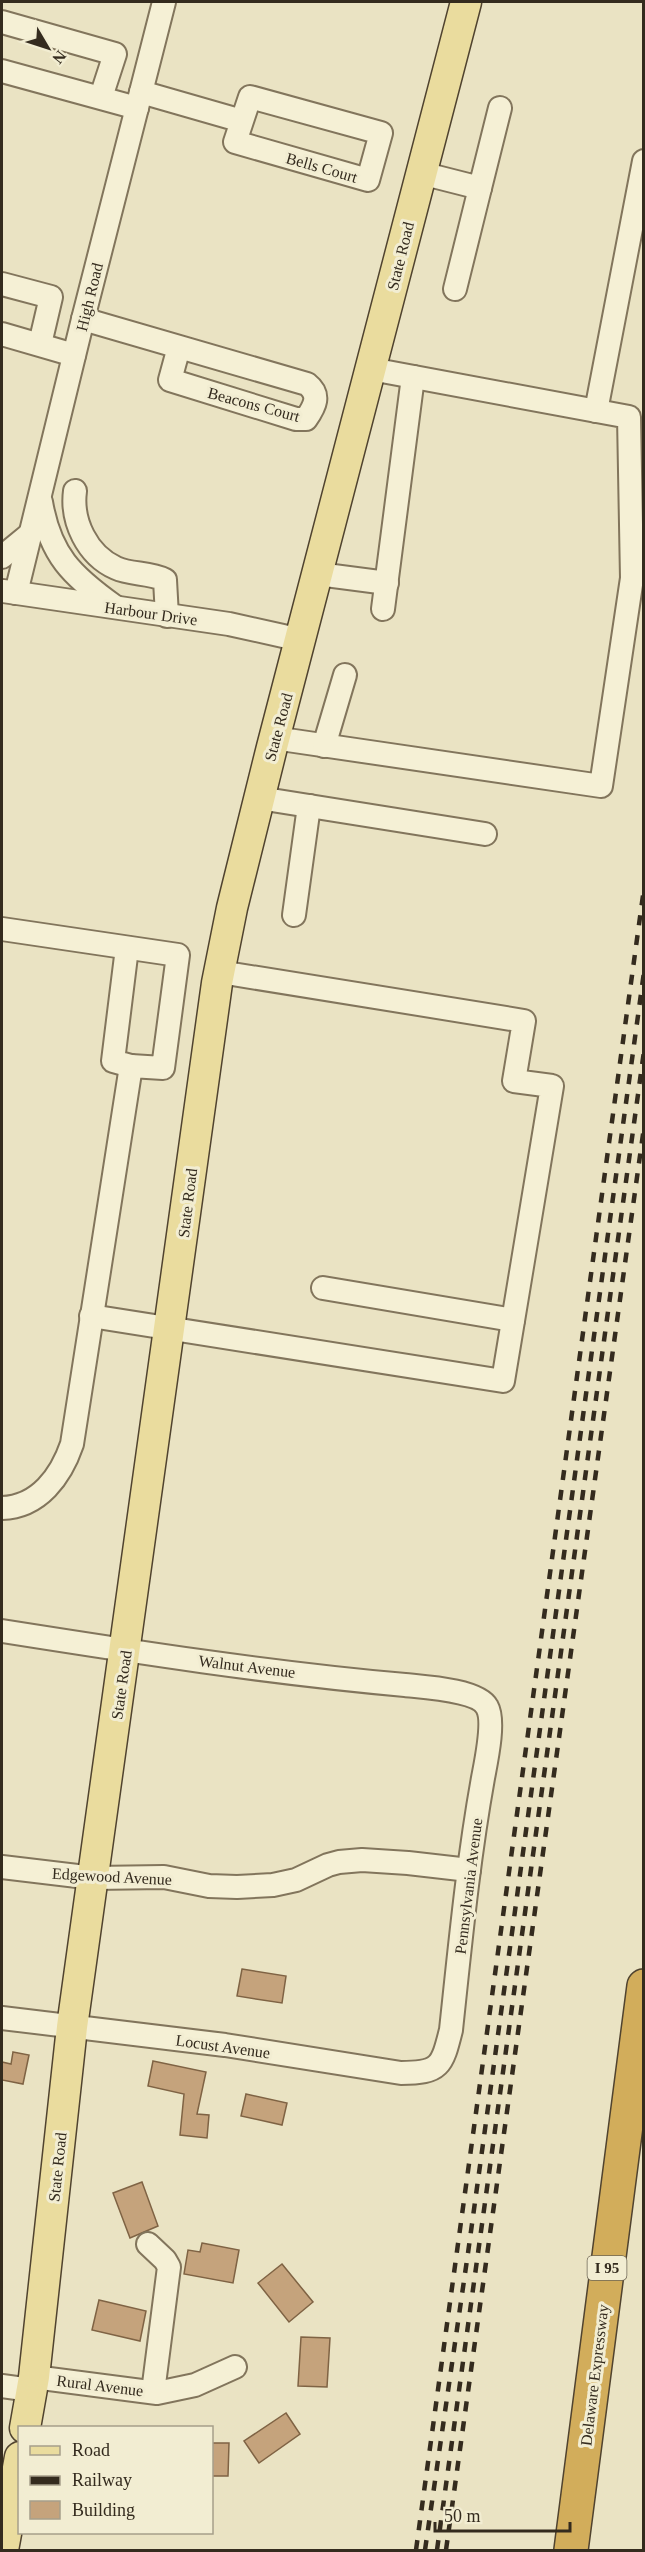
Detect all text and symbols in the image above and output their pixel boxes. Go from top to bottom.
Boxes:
north arrow [18,18,78,78]
text: N [49,47,70,67]
street label: Bells Court [284,149,360,186]
street label: State Road [384,220,417,292]
street label: High Road [73,261,107,333]
street label: Beacons Court [206,384,302,425]
street label: Harbour Drive [103,599,199,628]
street label: State Road [261,691,296,763]
street label: State Road [175,1167,200,1239]
street label: State Road [108,1649,135,1721]
street label: Walnut Avenue [198,1652,296,1681]
street label: Pennsylvania Avenue [452,1817,486,1955]
street label: Edgewood Avenue [51,1865,172,1889]
street label: Locust Avenue [175,2031,271,2062]
street label: State Road [45,2131,70,2203]
road number: I 95 [588,2256,626,2280]
street label: Delaware Expressway [577,2303,613,2447]
street label: Rural Avenue [56,2372,144,2399]
legend [18,2426,213,2534]
text: Road [72,2440,110,2460]
text: Railway [72,2470,132,2490]
scale bar [435,2495,570,2533]
text: Building [72,2500,135,2520]
text: 50 m [444,2506,481,2526]

